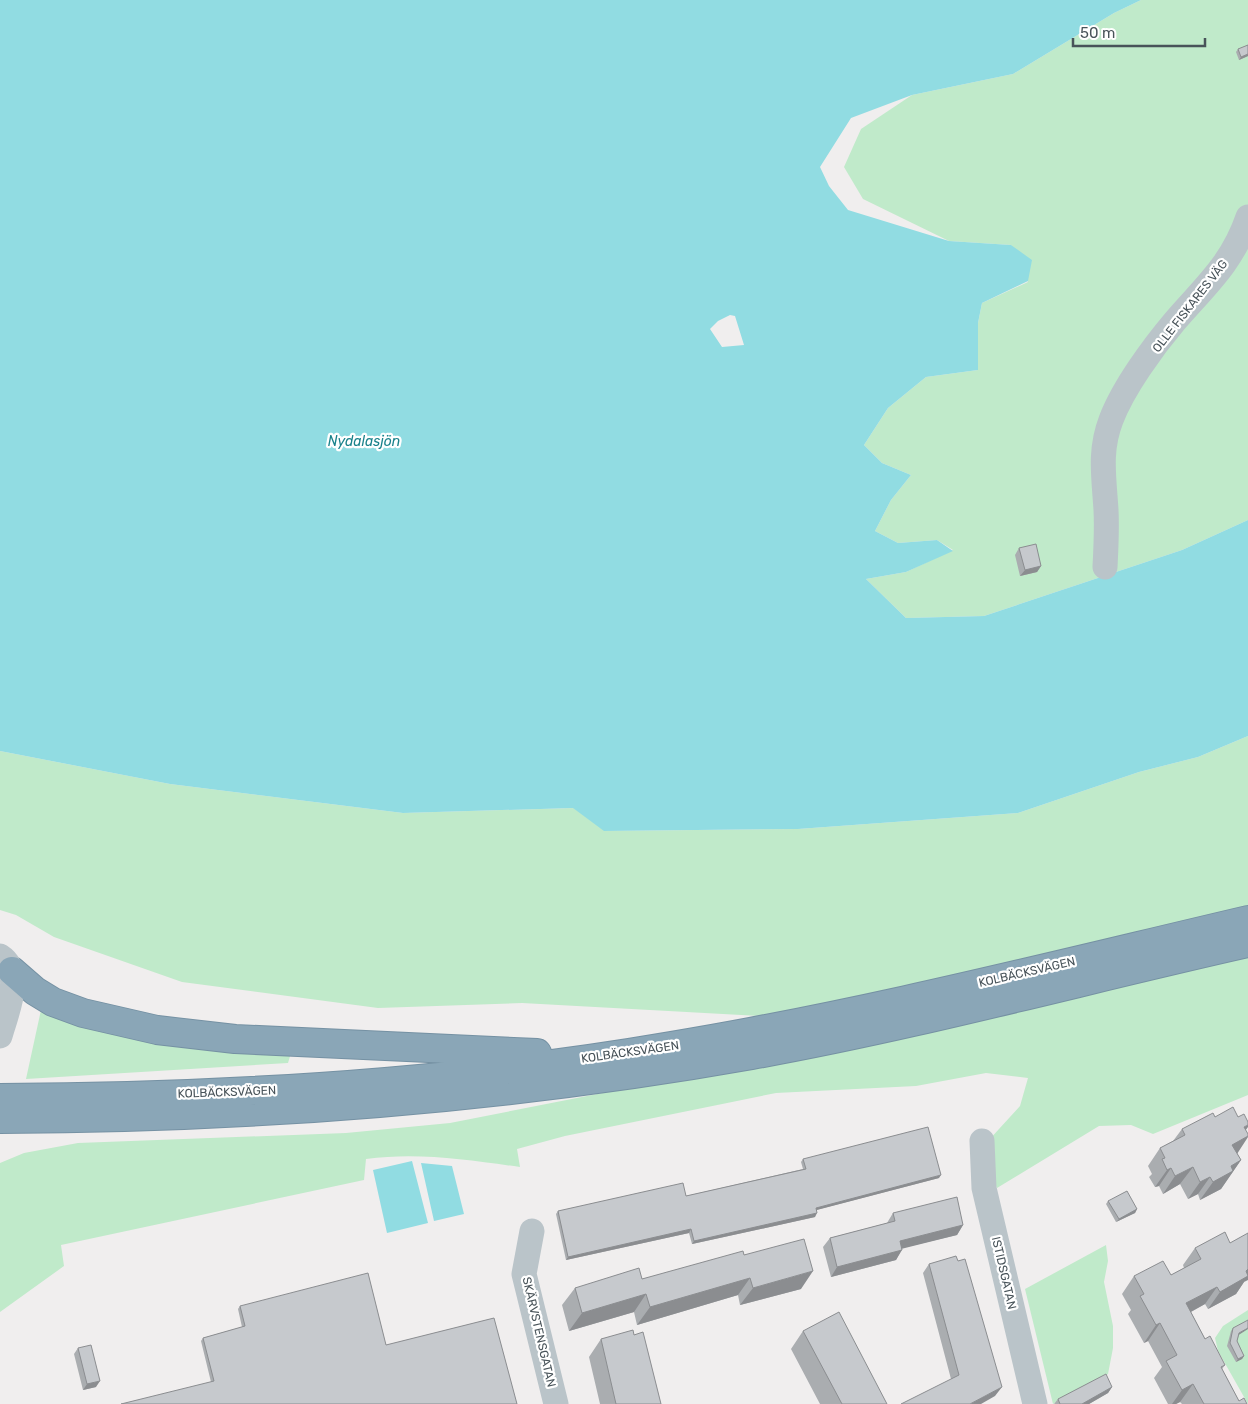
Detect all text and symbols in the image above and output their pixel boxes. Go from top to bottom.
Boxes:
scale bar [1073,15,1206,47]
text: 50 m [1080,24,1115,42]
street label: OLLE FISKARES VÄG [1150,257,1230,355]
water label: Nydalasjön [328,433,400,450]
street label: KOLBÄCKSVÄGEN [977,954,1077,990]
street label: KOLBÄCKSVÄGEN [580,1038,680,1066]
street label: KOLBÄCKSVÄGEN [177,1083,277,1101]
street label: ISTIDSGATAN [989,1235,1019,1311]
street label: SKÄRVSTENSGATAN [519,1275,559,1389]

